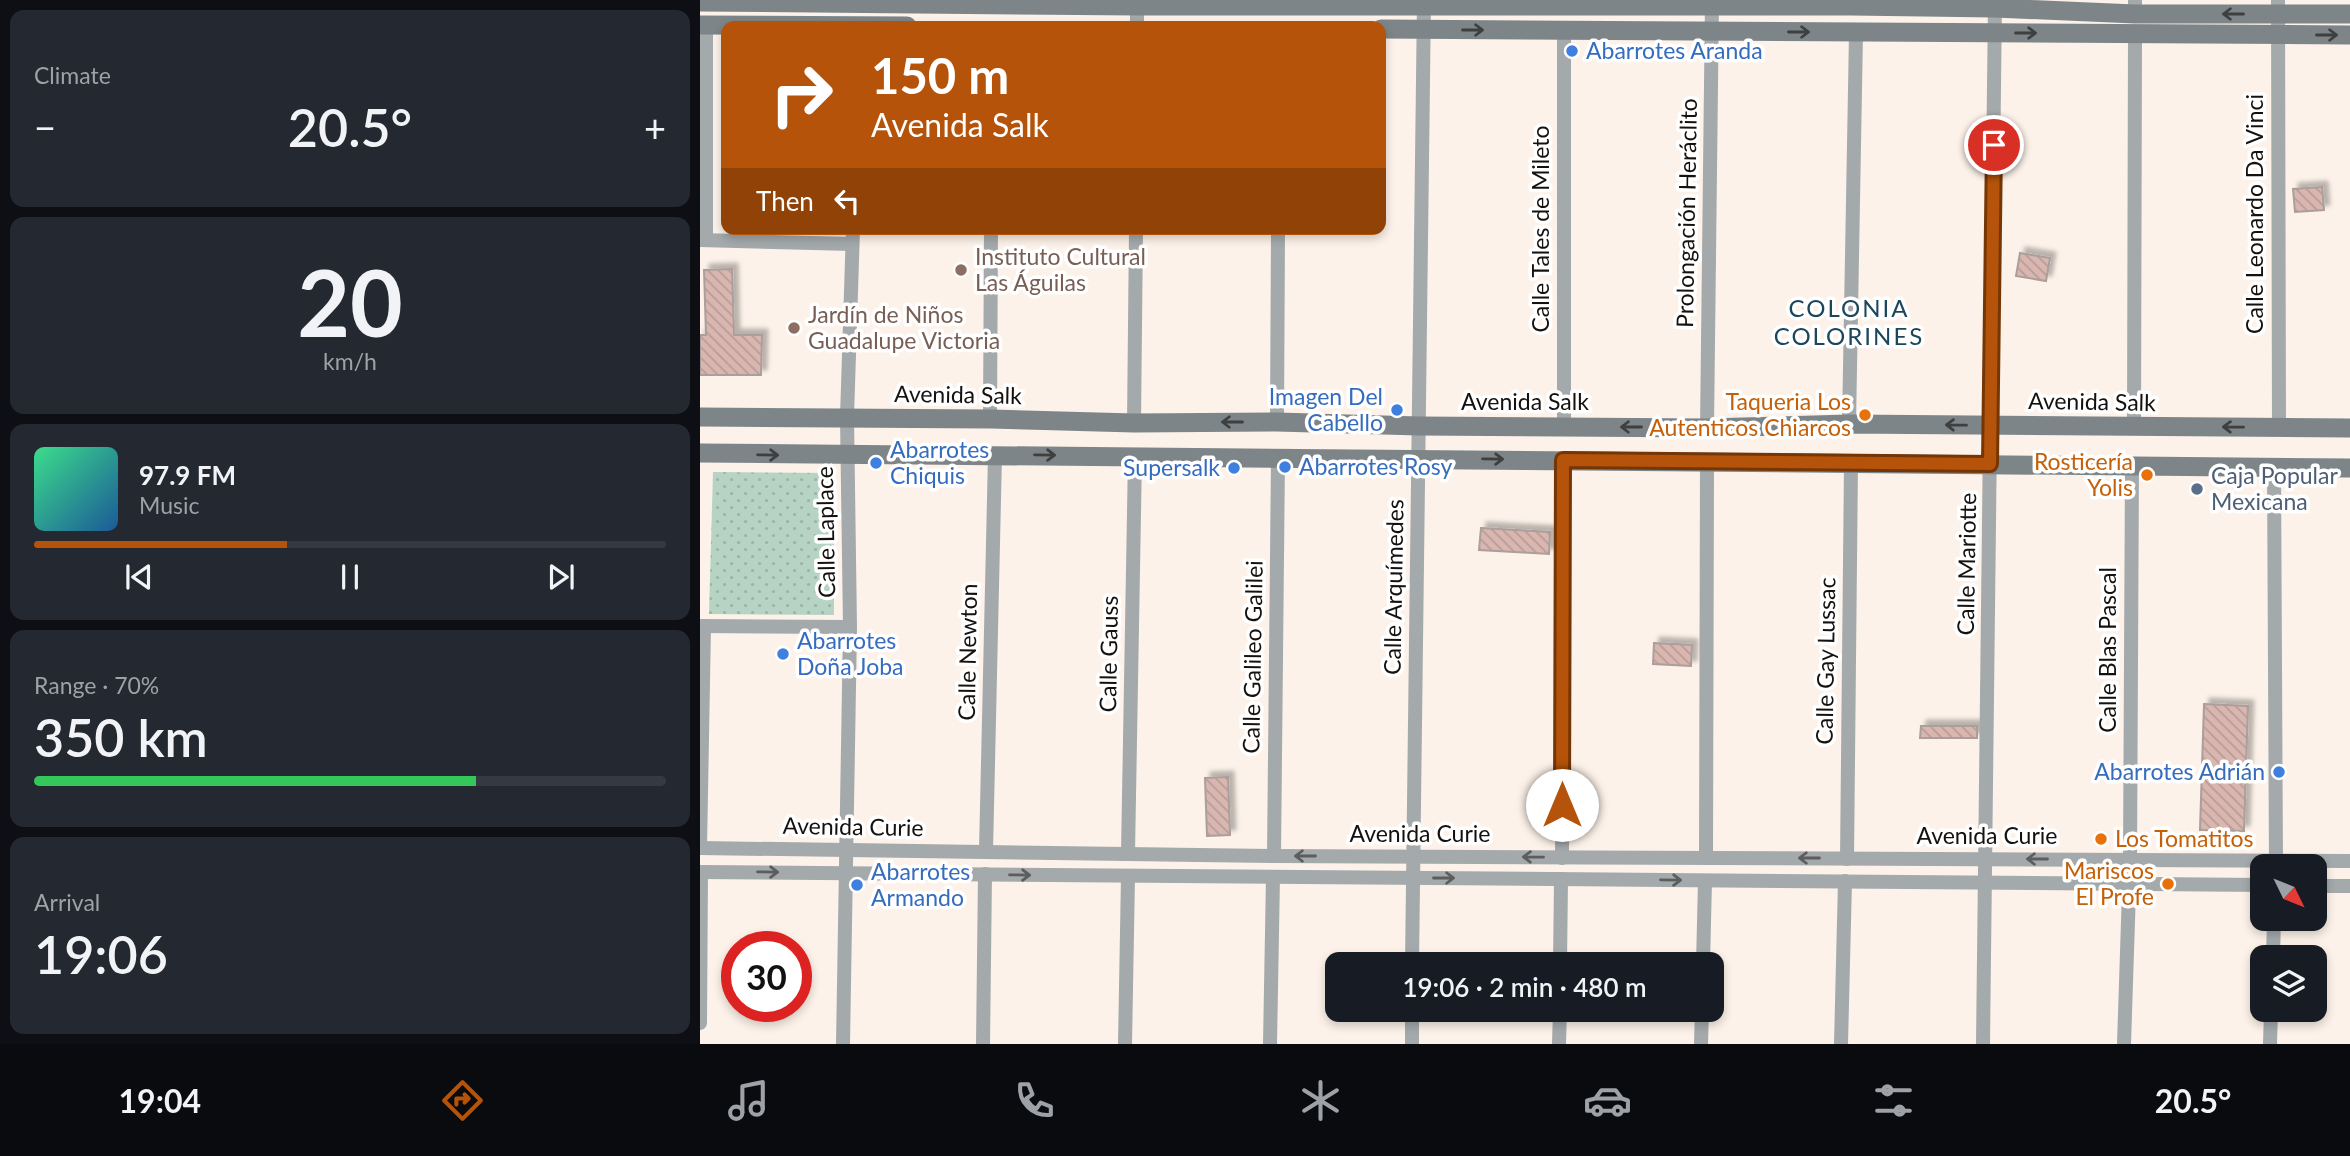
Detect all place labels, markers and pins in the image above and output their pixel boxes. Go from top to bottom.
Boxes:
place label: Abarrotes Aranda [1586,36,1763,64]
marker: Abarrotes Aranda [1564,43,1580,59]
pin [1964,115,2024,175]
place label: Instituto Cultural Las Águilas [975,242,1146,296]
marker: Instituto Cultural Las Águilas [953,262,969,278]
place label: Jardín de Niños Guadalupe Victoria [808,300,1000,354]
marker: Jardín de Niños Guadalupe Victoria [786,320,802,336]
place label: Imagen Del Cabello [1269,382,1383,436]
place label: Taqueria Los Autenticos Chiarcos [1649,387,1851,441]
marker: Imagen Del Cabello [1389,402,1405,418]
marker: Taqueria Los Autenticos Chiarcos [1857,407,1873,423]
place label: Abarrotes Chiquis [890,435,989,489]
place label: Rosticería Yolis [2034,447,2133,501]
place label: Abarrotes Rosy [1299,452,1453,480]
place label: Supersalk [1123,453,1220,481]
marker: Abarrotes Chiquis [868,455,884,471]
marker: Abarrotes Rosy [1277,459,1293,475]
marker: Supersalk [1226,460,1242,476]
place label: Caja Popular Mexicana [2211,461,2338,515]
marker: Rosticería Yolis [2139,467,2155,483]
marker: Caja Popular Mexicana [2189,481,2205,497]
place label: Abarrotes Doña Joba [797,626,904,680]
marker: Abarrotes Doña Joba [775,646,791,662]
place label: Abarrotes Adrián [2094,757,2265,785]
marker: Abarrotes Adrián [2271,764,2287,780]
place label: Los Tomatitos [2115,824,2254,852]
marker: Los Tomatitos [2093,831,2109,847]
place label: Mariscos El Profe [2064,856,2154,910]
place label: Abarrotes Armando [871,857,970,911]
marker: Mariscos El Profe [2160,876,2176,892]
marker: Abarrotes Armando [849,877,865,893]

